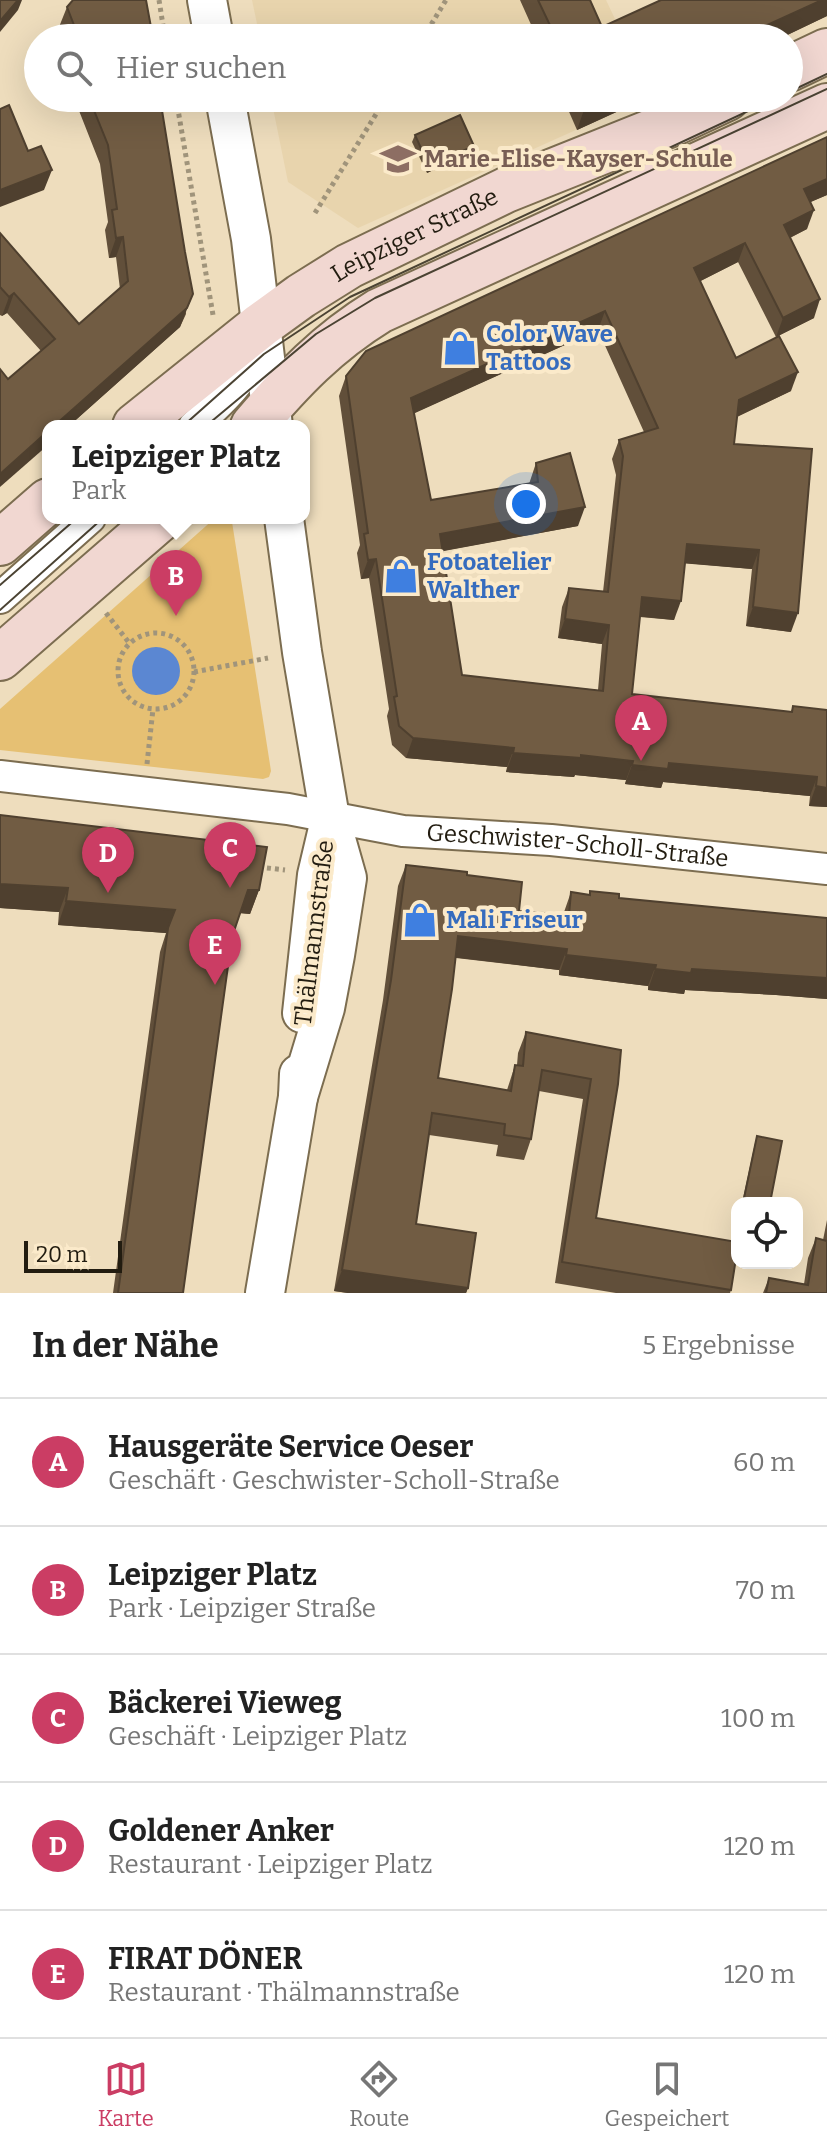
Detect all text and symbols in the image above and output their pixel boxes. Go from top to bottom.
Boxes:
search box [24,24,803,112]
icon: search [52,46,96,90]
text: Hier suchen [116,50,286,86]
school or university icon: Marie-Elise-Kayser-Schule [379,140,417,178]
place label: Marie-Elise-Kayser-Schule [424,145,733,173]
street label: Leipziger Straße [326,182,502,288]
place label: Color Wave Tattoos [486,320,613,376]
shop icon: Color Wave Tattoos [441,329,479,367]
popup [42,420,310,524]
text: Leipziger Platz [71,439,281,475]
text: Park [71,475,126,506]
your location [506,484,546,524]
place label: Fotoatelier Walther [427,548,552,604]
pin: B [150,550,202,616]
shop icon: Fotoatelier Walther [382,557,420,595]
pin: A [615,695,667,761]
street label: Geschwister-Scholl-Straße [426,818,730,873]
pin: C [204,822,256,888]
pin: D [82,827,134,893]
street label: Thälmannstraße [289,839,339,1027]
shop icon: Mali Friseur [401,901,439,939]
place label: Mali Friseur [446,906,583,934]
pin: E [189,919,241,985]
map controls [731,1197,803,1269]
button: locate [731,1197,803,1269]
scale bar [24,1237,122,1273]
text: 20 m [36,1241,87,1268]
text: In der Nähe [32,1325,219,1366]
text: 5 Ergebnisse [642,1330,795,1361]
text: Hausgeräte Service Oeser [108,1429,473,1465]
text: A [49,1447,67,1478]
text: 60 m [733,1447,795,1478]
text: Geschäft · Geschwister-Scholl-Straße [108,1465,560,1496]
text: Leipziger Platz [108,1557,317,1593]
text: B [50,1575,66,1606]
text: 70 m [736,1575,795,1606]
text: Park · Leipziger Straße [108,1593,376,1624]
text: Bäckerei Vieweg [108,1685,342,1721]
text: C [50,1703,66,1734]
text: 100 m [721,1703,795,1734]
text: Geschäft · Leipziger Platz [108,1721,407,1752]
text: Goldener Anker [108,1813,334,1849]
text: D [49,1831,67,1862]
text: 120 m [724,1831,795,1862]
text: Restaurant · Leipziger Platz [108,1849,433,1880]
text: FIRAT DÖNER [108,1941,303,1977]
text: E [50,1959,66,1990]
text: 120 m [724,1959,795,1990]
text: Restaurant · Thälmannstraße [108,1977,460,2008]
tab: Karte [98,2057,154,2132]
tab: Route [349,2057,409,2132]
tab: Gespeichert [605,2057,729,2132]

